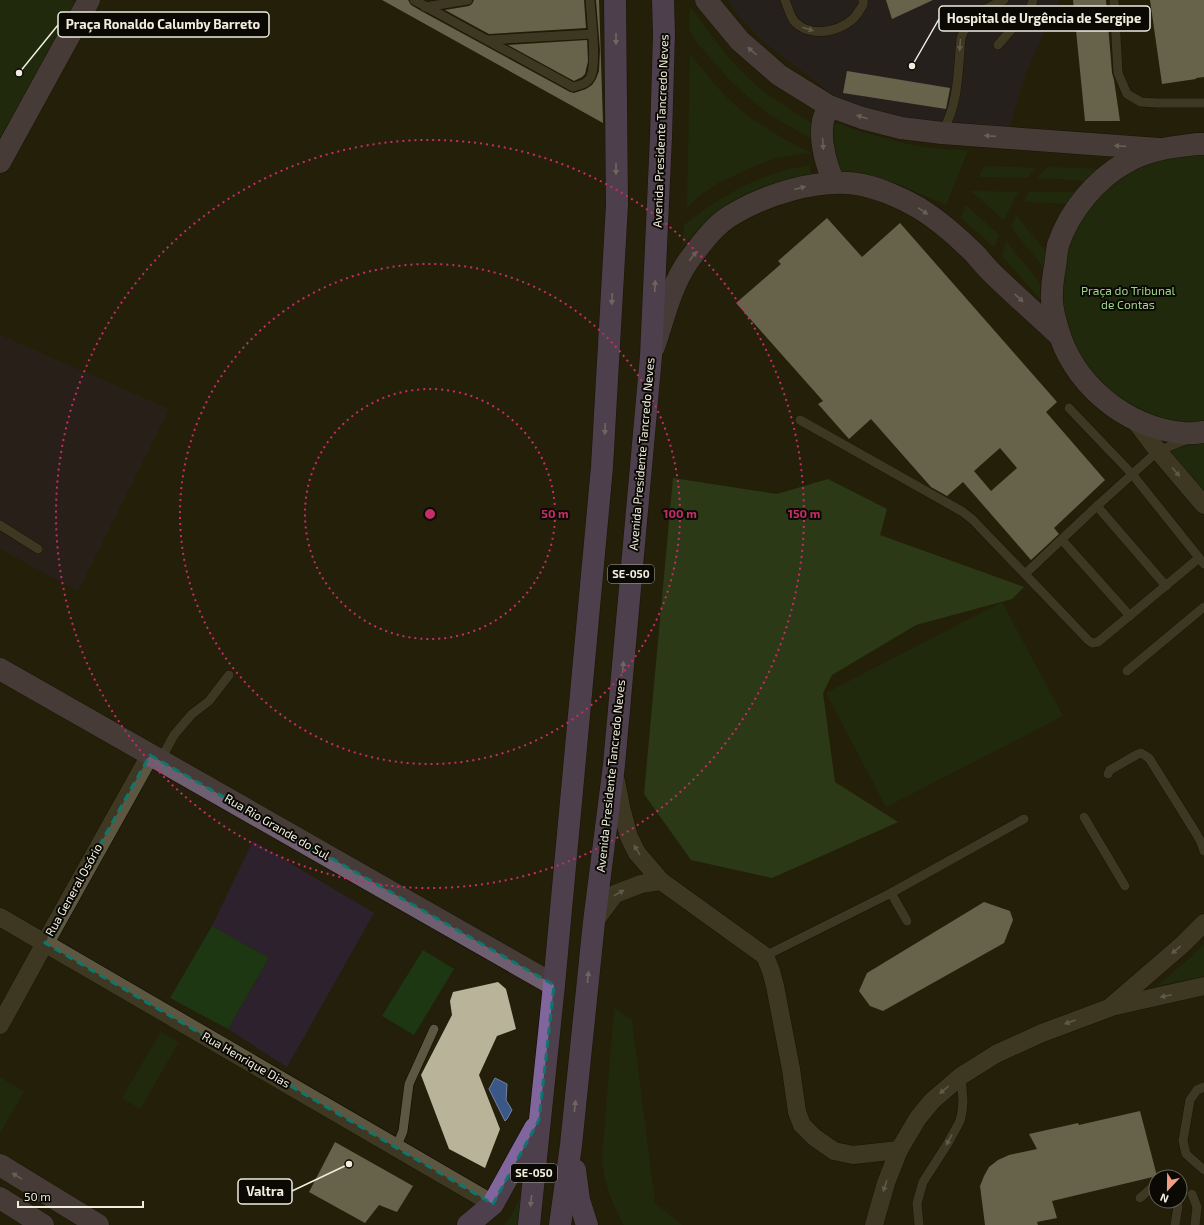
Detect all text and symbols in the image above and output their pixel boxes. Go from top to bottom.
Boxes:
callout: Hospital de Urgência de Sergipe [939,6,1150,31]
text: Hospital de Urgência de Sergipe [947,10,1141,26]
callout: Praça Ronaldo Calumby Barreto [58,12,269,37]
text: Praça Ronaldo Calumby Barreto [66,16,261,33]
one-way arrow [802,26,814,32]
one-way arrow [613,33,619,46]
street label: Avenida Presidente Tancredo Neves [650,34,670,228]
one-way arrow [957,39,963,51]
one-way arrow [746,47,757,56]
one-way arrow [856,114,868,120]
one-way arrow [984,133,996,140]
one-way arrow [820,137,827,150]
one-way arrow [1114,143,1126,149]
one-way arrow [613,163,619,176]
one-way arrow [794,185,806,191]
one-way arrow [917,208,929,215]
one-way arrow [688,250,697,261]
one-way arrow [651,280,658,292]
park label: Praça do Tribunal de Contas [1081,283,1176,311]
one-way arrow [608,293,615,305]
one-way arrow [1014,294,1024,303]
street label: Avenida Presidente Tancredo Neves [626,357,656,551]
one-way arrow [601,423,608,435]
one-way arrow [1172,466,1181,477]
text: 50 m [541,506,569,520]
text: 100 m [663,506,697,520]
text: 150 m [788,506,820,520]
centre of rings [423,507,437,521]
road number: SE-050 [608,565,654,583]
one-way arrow [620,661,626,673]
street label: Avenida Presidente Tancredo Neves [593,679,627,873]
street label: Rua Rio Grande do Sul [223,790,333,862]
street label: Rua General Osório [42,841,104,938]
one-way arrow [633,844,640,856]
one-way arrow [613,889,625,896]
one-way arrow [1171,945,1181,955]
one-way arrow [585,971,592,983]
one-way arrow [1160,993,1172,999]
one-way arrow [1064,1020,1076,1026]
street label: Rua Henrique Dias [200,1028,293,1090]
one-way arrow [939,1085,950,1094]
one-way arrow [571,1100,578,1112]
one-way arrow [946,1134,953,1146]
road number: SE-050 [511,1164,557,1182]
north arrow [1148,1169,1188,1209]
one-way arrow [11,1172,23,1179]
callout: Valtra [238,1179,292,1204]
one-way arrow [882,1181,888,1193]
scale bar [18,1183,143,1209]
text: Valtra [246,1183,284,1199]
text: 50 m [24,1189,51,1203]
text: N [1158,1191,1170,1206]
one-way arrow [528,1195,534,1207]

